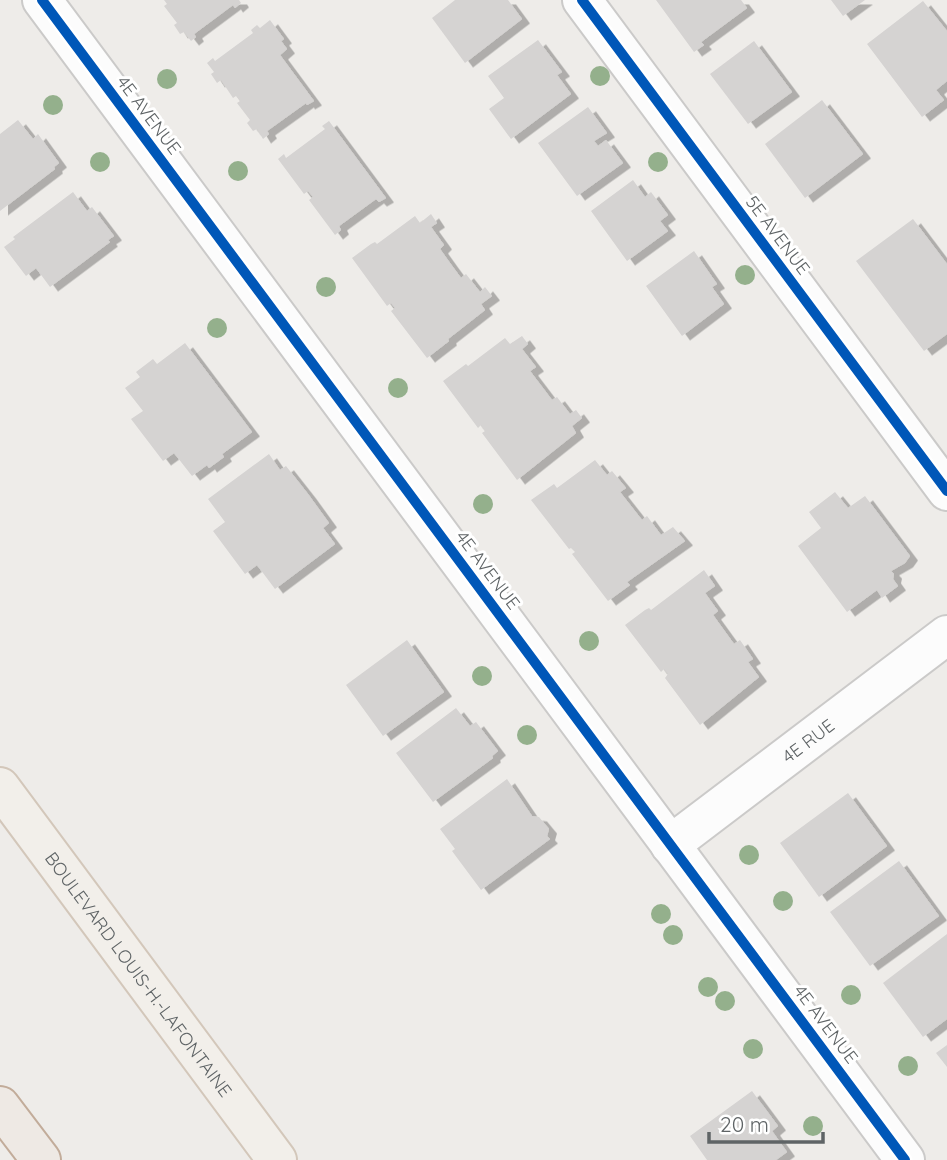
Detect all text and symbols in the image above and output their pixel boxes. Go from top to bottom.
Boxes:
street label: 4E AVENUE [112,71,186,159]
street label: 5E AVENUE [741,191,815,279]
street label: 4E AVENUE [451,526,525,614]
street label: 4E RUE [777,713,839,768]
street label: BOULEVARD LOUIS-H.-LAFONTAINE [40,847,238,1101]
street label: 4E AVENUE [789,980,863,1068]
scale bar [709,1100,823,1144]
text: 20 m [720,1111,769,1137]

